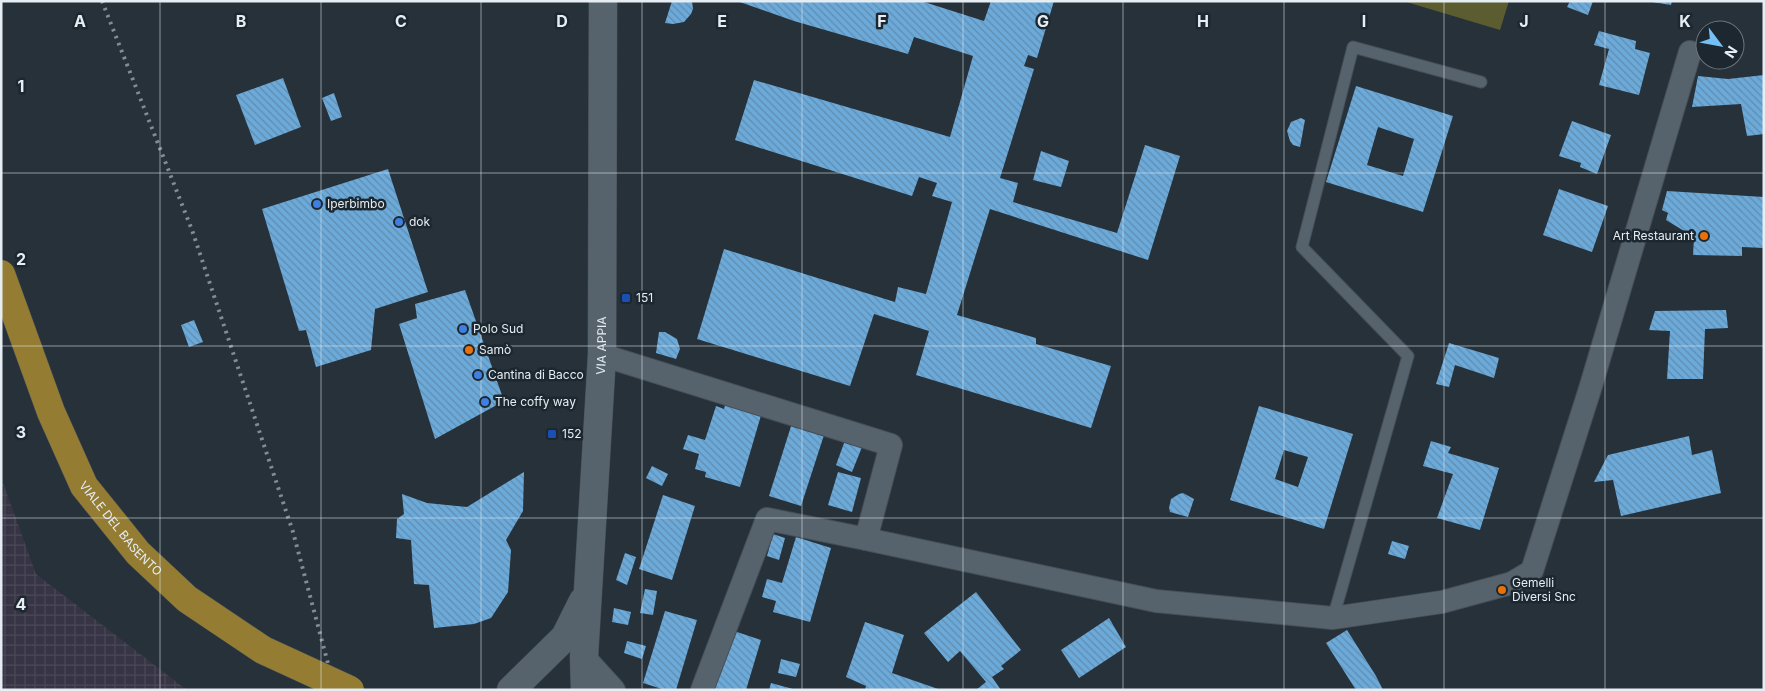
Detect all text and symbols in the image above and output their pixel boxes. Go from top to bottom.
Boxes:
text: A [74,11,86,31]
text: B [236,11,246,31]
text: C [395,11,407,31]
text: D [556,11,568,31]
text: E [717,11,727,31]
text: F [877,11,887,31]
text: G [1037,11,1049,31]
text: H [1197,11,1209,31]
text: I [1362,11,1366,31]
text: J [1519,11,1529,31]
text: K [1679,11,1691,31]
north arrow [1695,20,1745,70]
text: N [1721,43,1741,61]
text: 1 [18,76,24,96]
place label: Iperbimbo [327,196,385,211]
marker: Iperbimbo [311,198,323,210]
place label: dok [409,214,431,229]
marker: dok [393,216,405,228]
place label: Art Restaurant [1613,228,1694,243]
marker: Art Restaurant [1698,230,1710,242]
text: 2 [16,249,26,269]
place label: 151 [636,290,653,305]
marker: 151 [620,292,632,304]
street label: VIA APPIA [593,316,609,375]
place label: Polo Sud [473,321,523,336]
marker: Polo Sud [457,323,469,335]
place label: Samò [479,342,511,357]
marker: Samò [463,344,475,356]
place label: Cantina di Bacco [488,367,584,382]
marker: Cantina di Bacco [472,369,484,381]
place label: The coffy way [495,394,576,409]
marker: The coffy way [479,396,491,408]
text: 3 [16,422,26,442]
place label: 152 [562,426,582,441]
marker: 152 [546,428,558,440]
street label: VIALE DEL BASENTO [76,478,165,579]
place label: Gemelli Diversi Snc [1512,575,1576,604]
marker: Gemelli Diversi Snc [1496,584,1508,596]
text: 4 [16,594,27,614]

